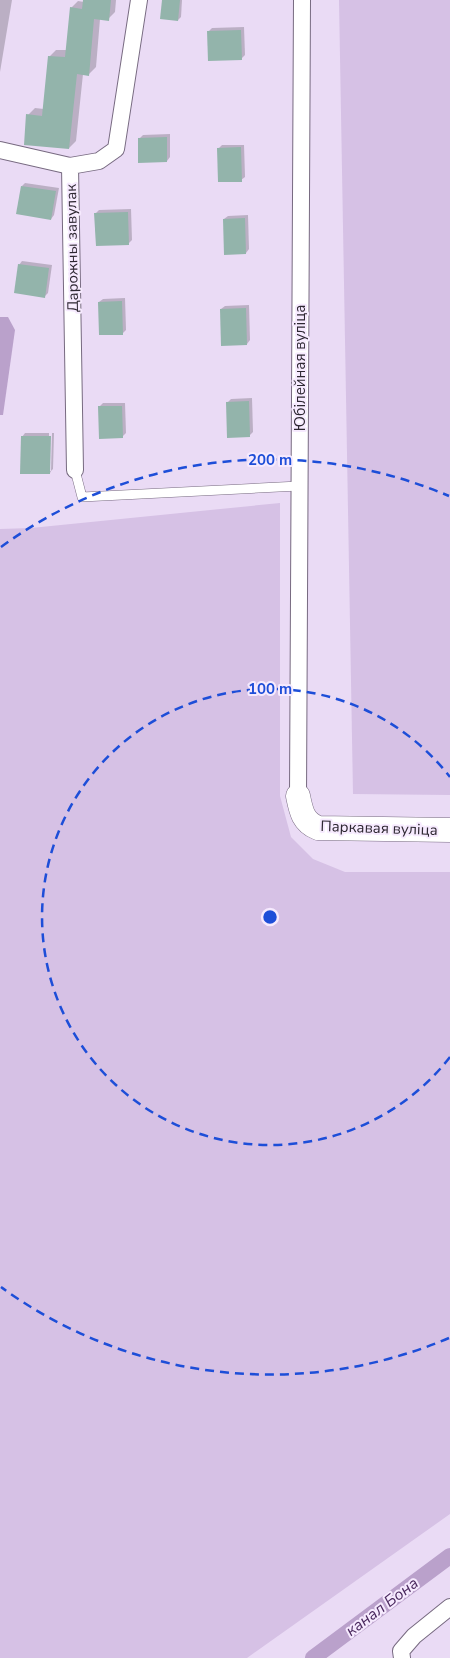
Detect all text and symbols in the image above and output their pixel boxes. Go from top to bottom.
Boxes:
street label: Дарожны завулак [61,184,83,312]
street label: Юбілейная вуліца [290,305,310,431]
text: 200 m [248,450,292,470]
text: 100 m [248,679,292,699]
street label: Паркавая вуліца [320,816,438,840]
centre of rings [261,908,279,926]
water label: канал Бона [341,1572,423,1642]

